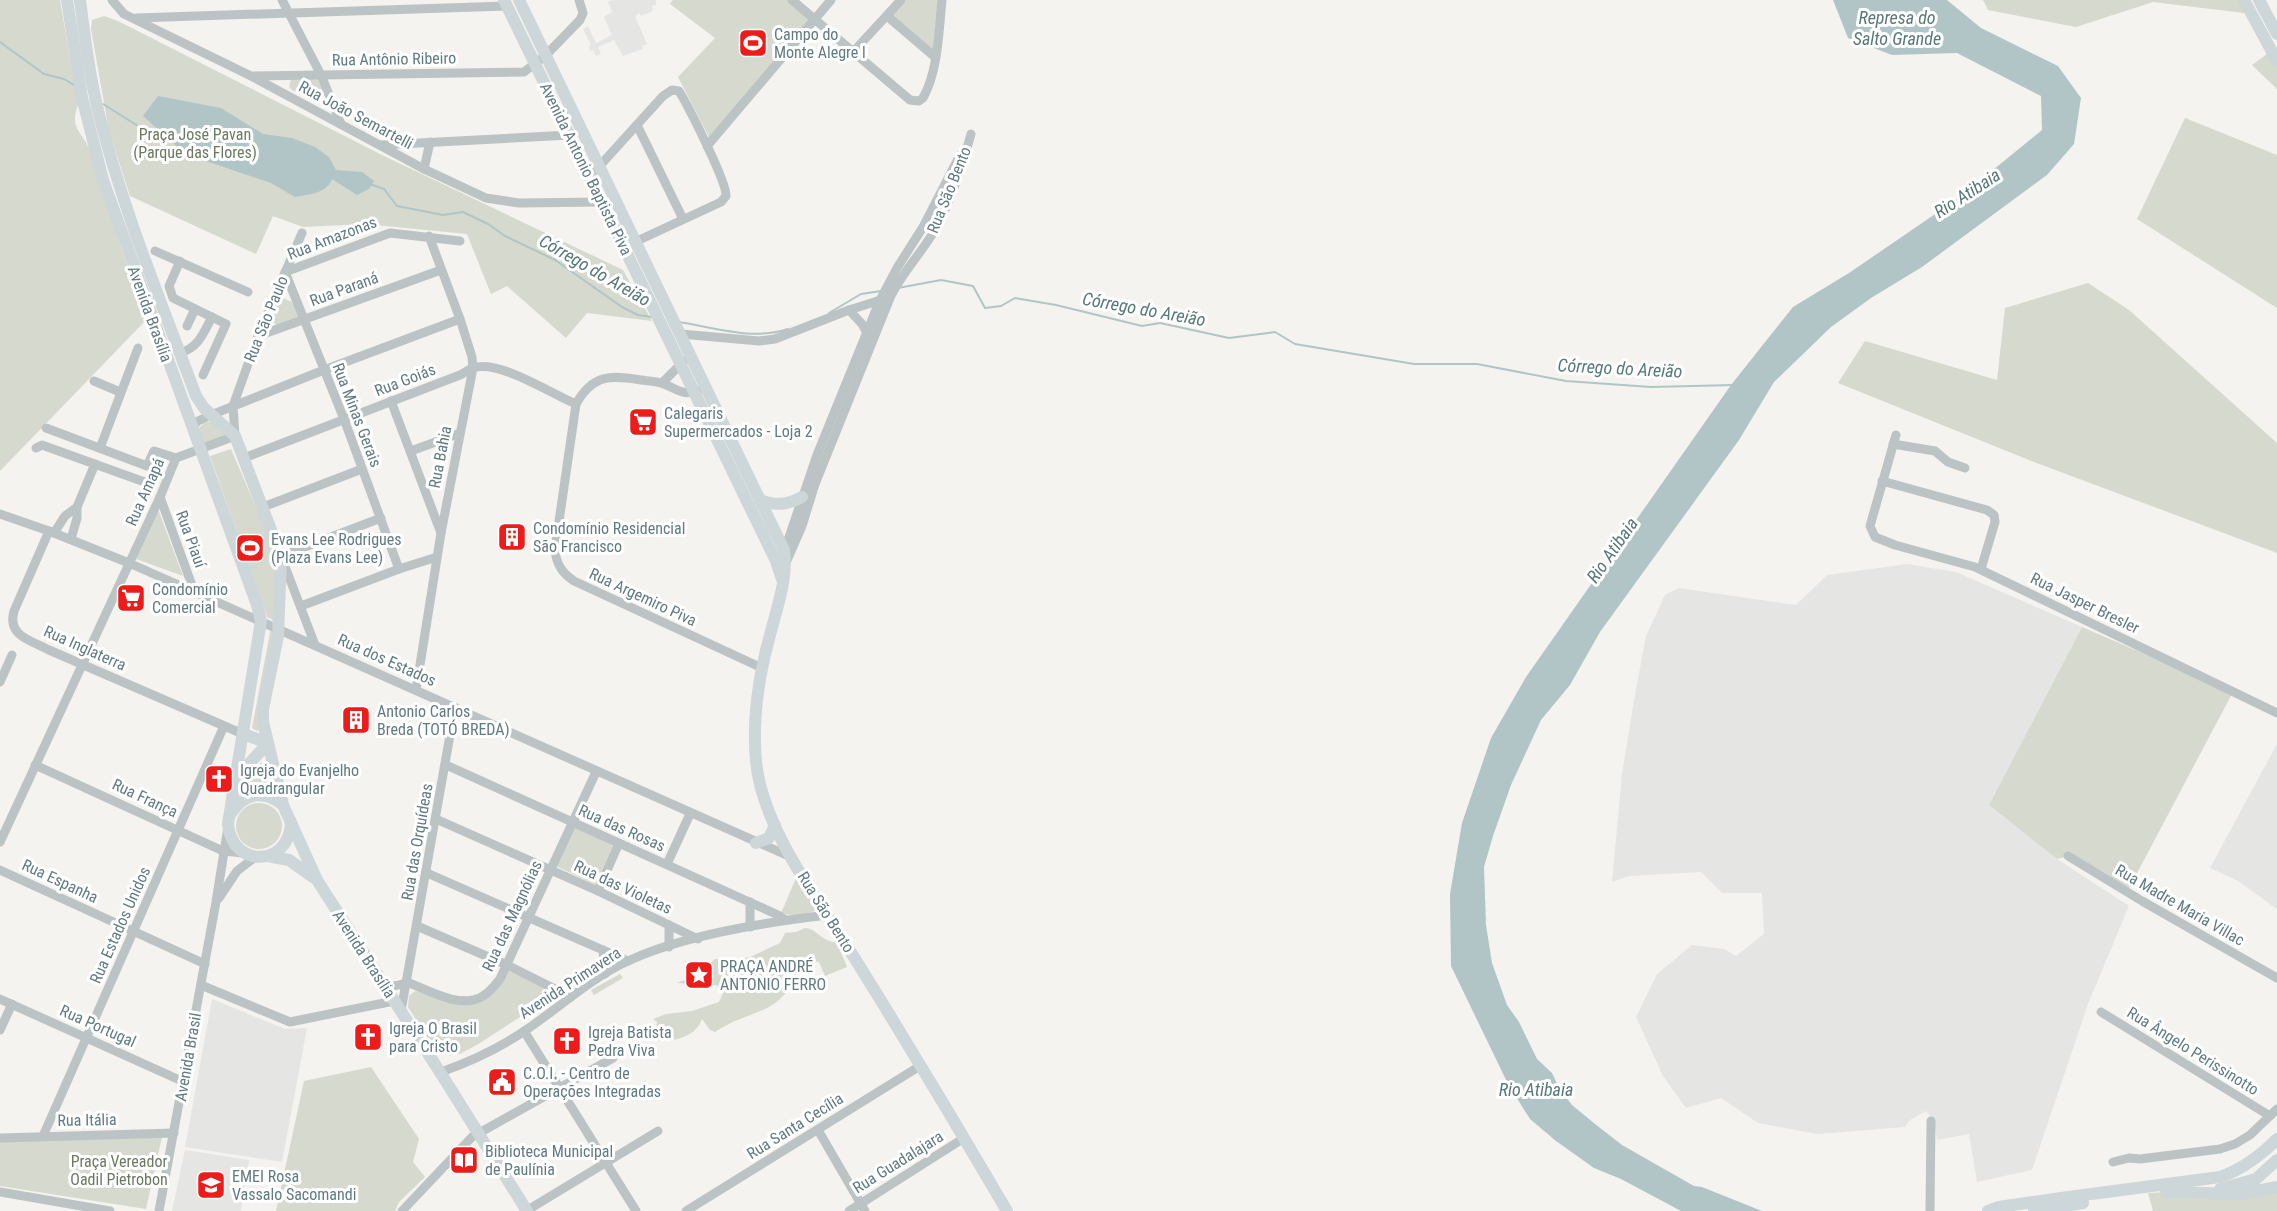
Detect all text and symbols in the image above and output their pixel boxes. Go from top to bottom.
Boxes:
water label: Represa do Salto Grande [1853,7,1941,49]
place label: Campo do Monte Alegre l [774,25,866,62]
sports icon: Campo do Monte Alegre l [737,27,769,59]
street label: Rua Antônio Ribeiro [332,48,456,70]
street label: Rua João Semartelli [296,77,416,153]
street label: Avenida Antonio Baptista Piva [536,80,636,258]
park label: Praça José Pavan (Parque das Flores) [133,125,257,162]
street label: Rua São Bento [923,144,975,236]
water label: Rio Atibaia [1930,164,2004,222]
street label: Rua Amazonas [285,212,379,264]
water label: Córrego do Areião [536,230,654,310]
street label: Avenida Brasília [124,263,176,365]
street label: Rua Paraná [307,268,381,310]
street label: Rua São Paulo [240,273,292,365]
water label: Córrego do Areião [1081,288,1207,330]
water label: Córrego do Areião [1557,354,1683,382]
street label: Rua Minas Gerais [328,360,386,470]
street label: Rua Goiás [372,360,438,400]
place label: Calegaris Supermercados - Loja 2 [664,404,813,441]
supermarket icon: Calegaris Supermercados - Loja 2 [627,406,659,438]
street label: Rua Bahia [425,424,455,490]
street label: Rua Amapá [122,455,168,529]
street label: Rua Piauí [172,508,210,571]
water label: Rio Atibaia [1582,513,1642,587]
place label: Condomínio Residencial São Francisco [533,519,685,556]
building icon: Condomínio Residencial São Francisco [496,521,528,553]
place label: Evans Lee Rodrigues (Plaza Evans Lee) [271,530,402,567]
sports icon: Evans Lee Rodrigues (Plaza Evans Lee) [234,532,266,564]
street label: Rua Argemiro Piva [586,564,700,630]
street label: Rua Jasper Bresler [2028,568,2143,638]
place label: Condomínio Comercial [152,580,228,617]
supermarket icon: Condomínio Comercial [115,582,147,614]
street label: Rua Inglaterra [41,621,129,675]
street label: Rua dos Estados [335,630,439,690]
place label: Antonio Carlos Breda (TOTÓ BREDA) [377,702,510,739]
building icon: Antonio Carlos Breda (TOTÓ BREDA) [340,704,372,736]
place label: Igreja do Evanjelho Quadrangular [240,761,359,798]
church icon: Igreja do Evanjelho Quadrangular [203,763,235,795]
street label: Rua França [109,775,181,821]
street label: Rua das Orquídeas [397,782,437,902]
street label: Rua das Rosas [576,800,668,856]
street label: Rua Espanha [19,855,101,907]
street label: Rua das Violetas [571,856,675,918]
street label: Rua das Magnólias [478,858,546,974]
street label: Rua Madre Maria Villac [2112,860,2248,950]
street label: Rua Estados Unidos [86,864,154,986]
street label: Rua São Bento [794,868,858,956]
street label: Avenida Brasília [329,907,399,1001]
street label: Avenida Primavera [516,943,624,1023]
place label: PRAÇA ANDRÉ ANTONIO FERRO [720,957,826,994]
place icon: PRAÇA ANDRÉ ANTONIO FERRO [683,959,715,991]
street label: Rua Portugal [57,1001,139,1051]
street label: Rua Ângelo Perissinotto [2124,1003,2262,1099]
street label: Avenida Brasil [171,1011,205,1103]
place label: Igreja O Brasil para Cristo [389,1019,477,1056]
church icon: Igreja O Brasil para Cristo [352,1021,384,1053]
place label: Igreja Batista Pedra Viva [588,1023,672,1060]
church icon: Igreja Batista Pedra Viva [551,1025,583,1057]
place label: C.O.I. - Centro de Operações Integradas [523,1064,661,1101]
public building icon: C.O.I. - Centro de Operações Integradas [486,1066,518,1098]
water label: Rio Atibaia [1499,1079,1573,1100]
street label: Rua Santa Cecília [743,1089,847,1163]
street label: Rua Itália [57,1110,117,1130]
street label: Rua Guadalajara [849,1127,947,1197]
place label: Biblioteca Municipal de Paulínia [485,1142,613,1179]
library icon: Biblioteca Municipal de Paulínia [448,1144,480,1176]
park label: Praça Vereador Oadil Pietrobon [70,1152,168,1189]
place label: EMEI Rosa Vassalo Sacomandi [232,1167,356,1204]
school or university icon: EMEI Rosa Vassalo Sacomandi [195,1169,227,1201]

